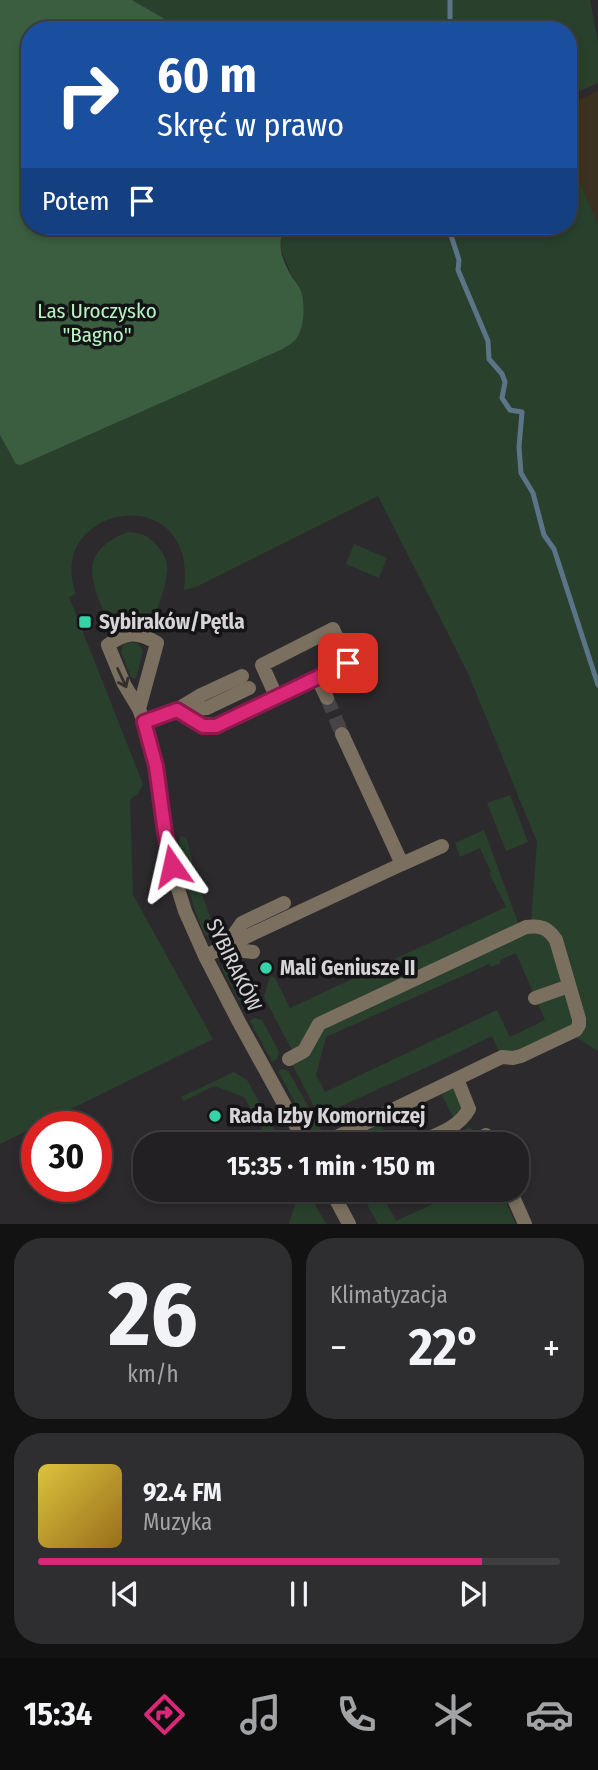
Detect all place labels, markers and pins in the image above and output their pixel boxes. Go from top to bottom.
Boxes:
place label: Sybiraków/Pętla [99,609,245,635]
marker: Sybiraków/Pętla [77,614,93,630]
pin [318,633,378,693]
place label: Mali Geniusze II [280,955,415,981]
marker: Mali Geniusze II [258,960,274,976]
place label: Rada Izby Komorniczej [229,1103,426,1129]
marker: Rada Izby Komorniczej [207,1108,223,1124]

